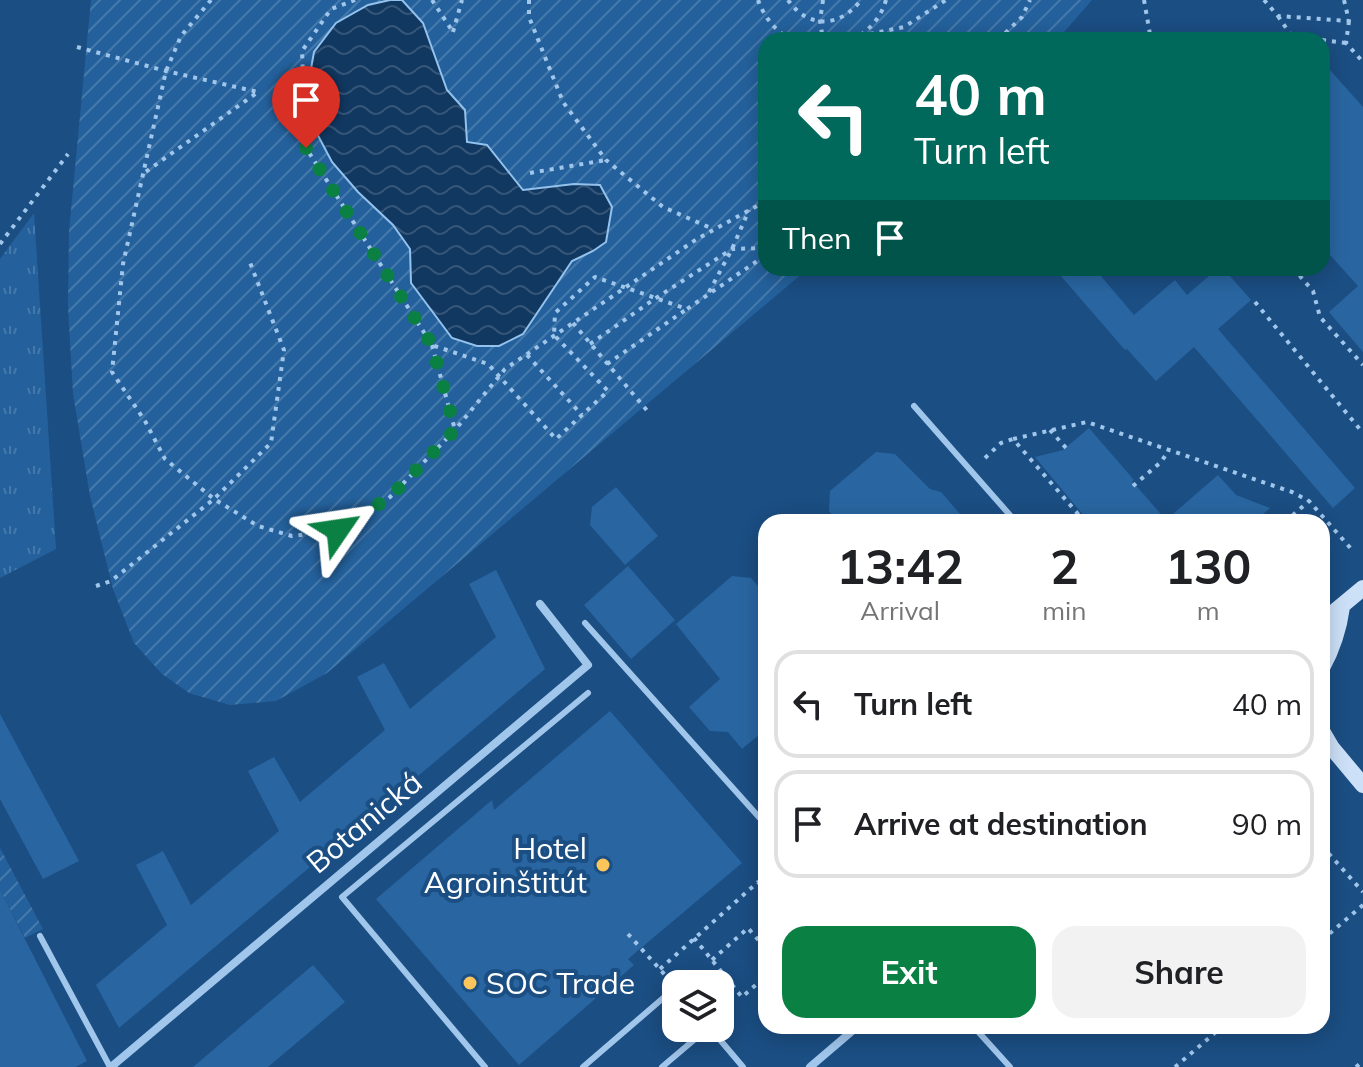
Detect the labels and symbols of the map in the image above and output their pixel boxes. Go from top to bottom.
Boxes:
pin [272,66,340,148]
position arrow [296,488,380,572]
street label: Botanická [299,763,429,881]
place label: Hotel Agroinštitút [424,829,587,901]
marker: Hotel Agroinštitút [594,856,612,874]
place label: SOC Trade [486,964,635,1002]
marker: SOC Trade [461,974,479,992]

